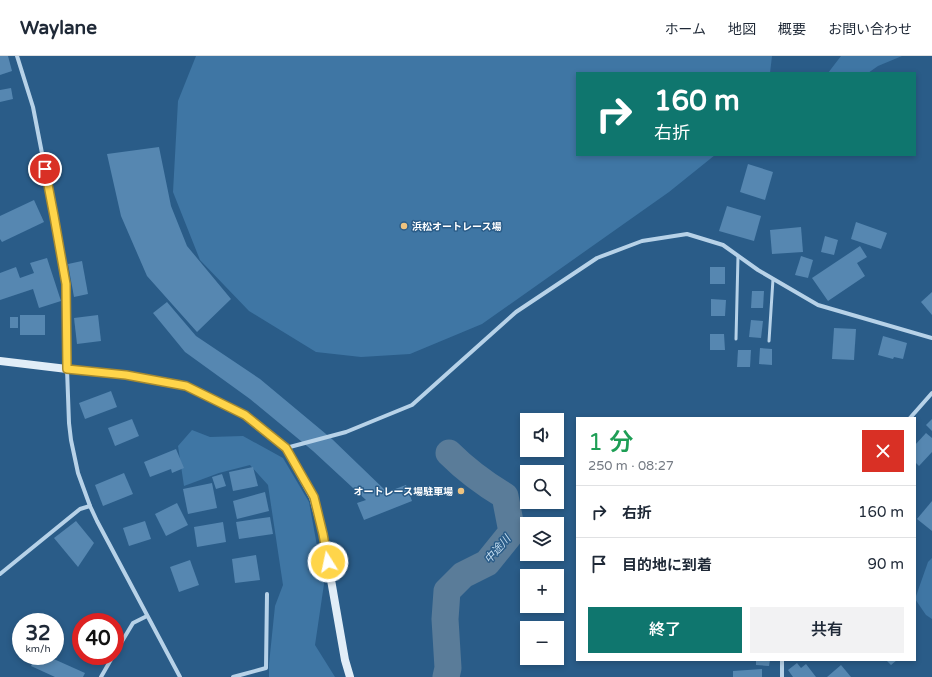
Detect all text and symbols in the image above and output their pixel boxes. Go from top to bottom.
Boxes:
text: Waylane [20,17,97,39]
text: ホーム [664,21,706,38]
text: 地図 [728,21,756,38]
text: 概要 [778,21,806,38]
text: お問い合わせ [828,21,912,38]
text: 160 m [654,84,740,118]
icon: right [588,88,640,140]
text: 右折 [654,122,690,144]
pin [28,152,62,186]
icon: arrive [34,158,56,180]
marker: 浜松オートレース場 [399,221,409,231]
place label: 浜松オートレース場 [412,221,502,233]
map controls [520,413,564,665]
button: sound [520,413,564,457]
text: 1 分 [588,428,633,457]
button: close [862,430,904,472]
text: 250 m · 08:27 [588,458,674,474]
button: search [520,465,564,509]
place label: オートレース場駐車場 [354,486,453,498]
marker: オートレース場駐車場 [456,486,466,496]
icon: right [588,501,610,523]
text: 160 m [858,503,904,521]
text: 右折 [622,504,652,522]
button: layers [520,517,564,561]
water label: 中途川 [482,532,514,566]
position arrow [307,541,349,583]
icon: arrive [588,553,610,575]
text: 90 m [867,555,904,573]
text: 目的地に到着 [622,556,712,574]
button: + [520,569,564,613]
button: 終了 [588,607,742,653]
button: 共有 [750,607,904,653]
speed limit sign: 40 [72,613,124,665]
button: − [520,621,564,665]
text: 32 [25,622,51,646]
text: km/h [25,643,51,655]

